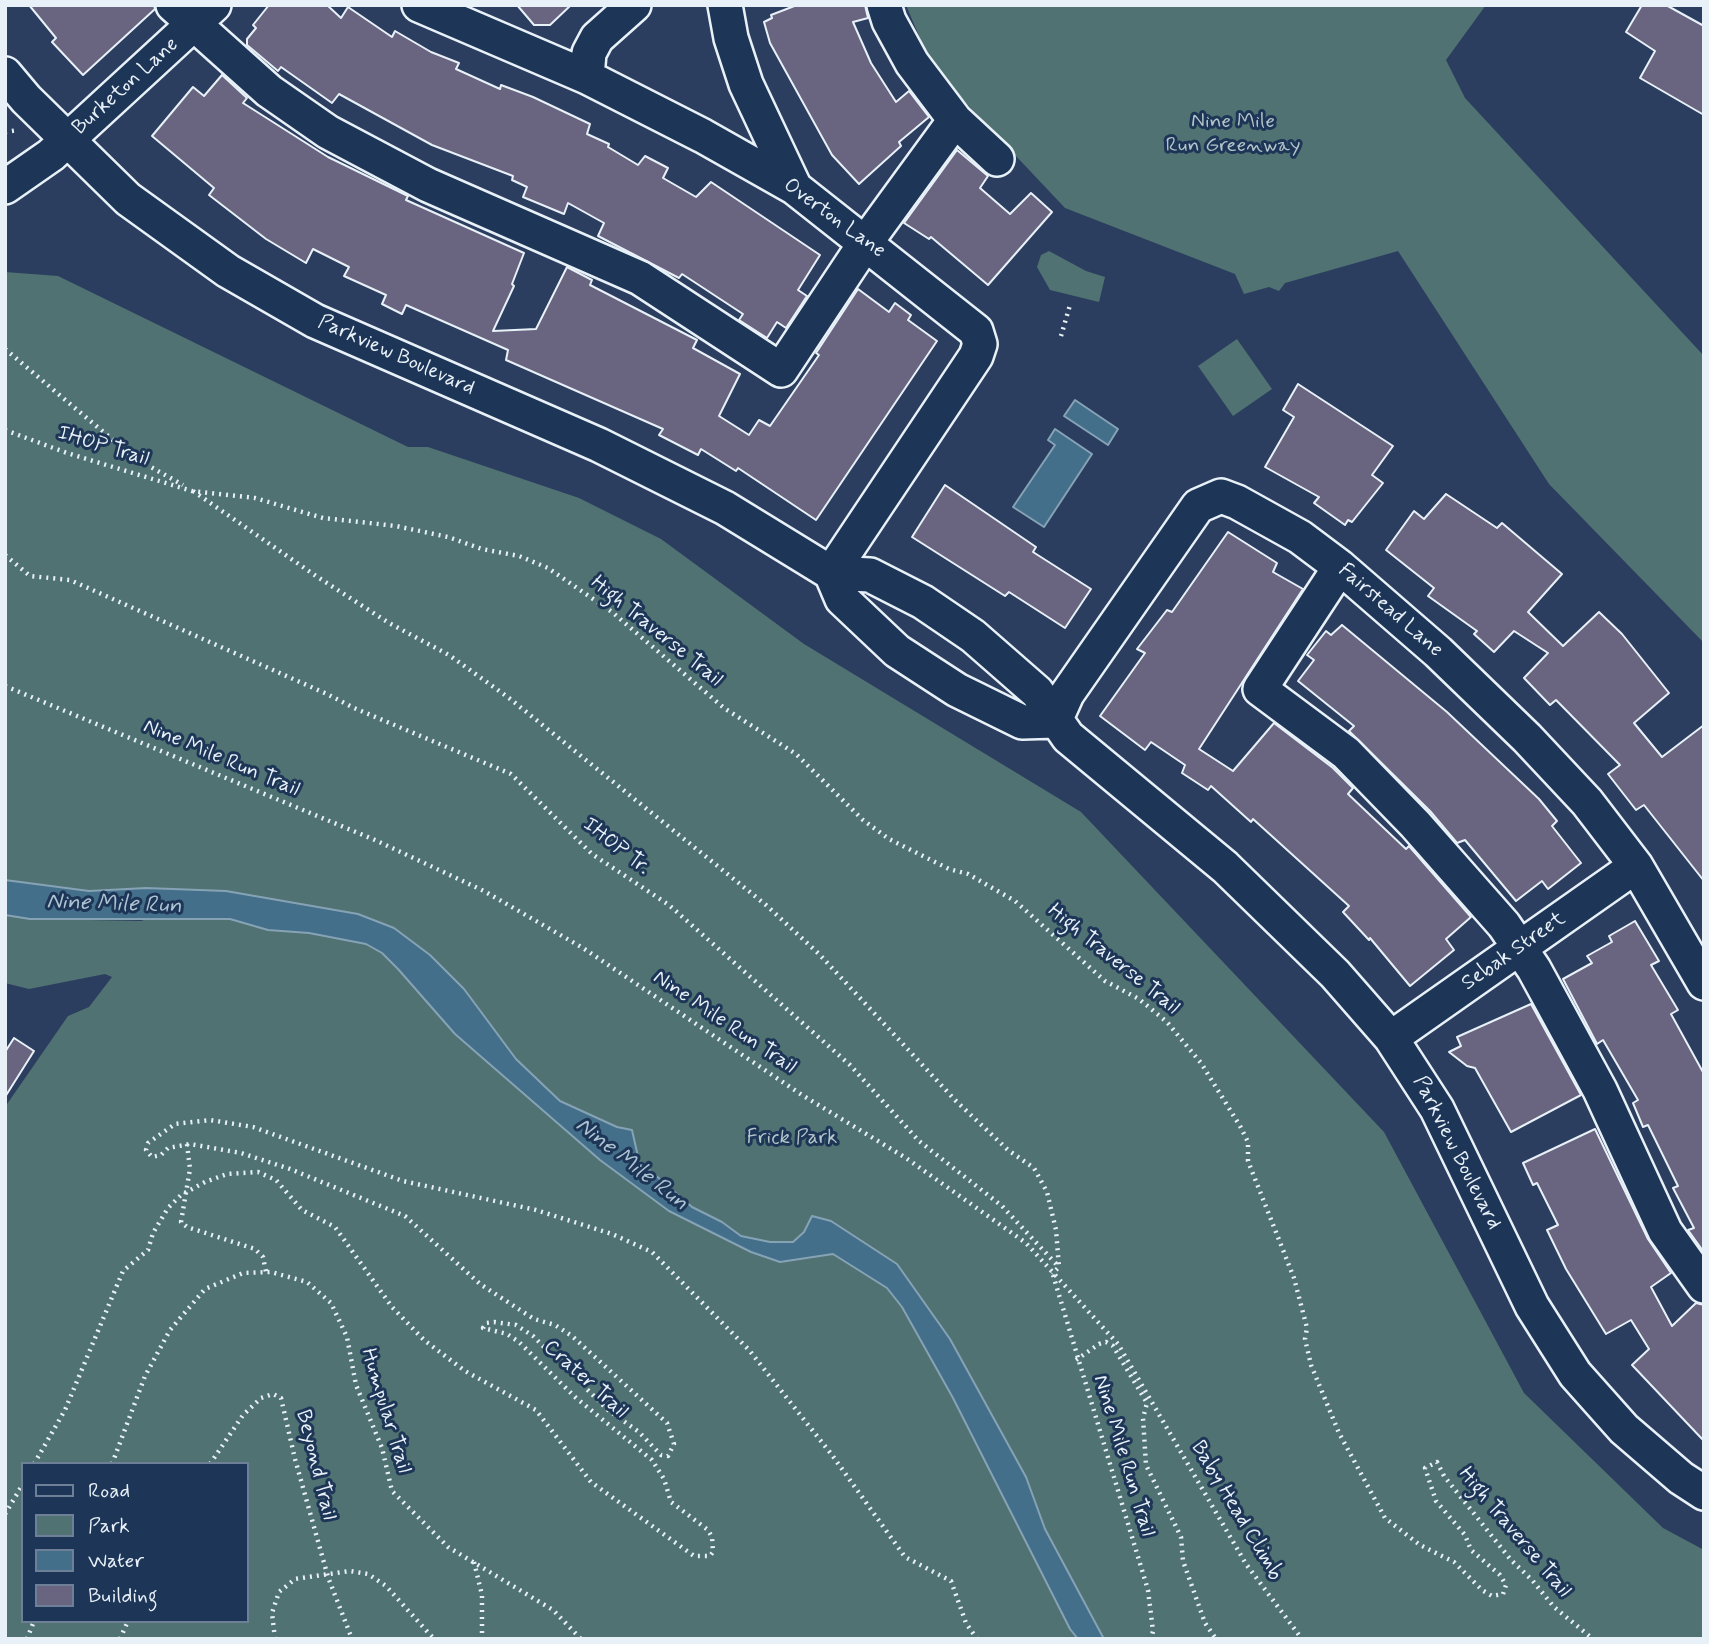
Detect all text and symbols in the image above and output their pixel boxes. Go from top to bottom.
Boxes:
street label: Burketon Lane [68,33,184,141]
park label: Nine Mile Run Greenway [1166,110,1300,160]
street label: Overton Lane [778,174,890,264]
street label: Parkview Boulevard [314,310,478,402]
street label: IHOP Trail [54,421,152,473]
street label: Fairstead Lane [1332,559,1448,663]
street label: High Traverse Trail [585,571,727,693]
street label: Nine Mile Run Trail [139,715,303,803]
street label: IHOP Tr. [577,813,655,881]
water label: Nine Mile Run [46,889,182,921]
street label: High Traverse Trail [1042,899,1184,1021]
street label: Sebak Street [1457,907,1571,997]
street label: Nine Mile Run Trail [648,966,800,1080]
street label: Parkview Boulevard [1406,1072,1506,1234]
water label: Nine Mile Run [569,1112,693,1218]
park label: Frick Park [747,1126,837,1152]
street label: Crater Trail [537,1335,633,1425]
street label: Humpular Trail [354,1346,416,1476]
street label: Nine Mile Run Trail [1086,1372,1160,1540]
street label: Beyond Trail [289,1407,341,1523]
street label: Baby Head Climb [1184,1437,1288,1585]
legend [21,1462,248,1623]
street label: High Traverse Trail [1452,1463,1576,1603]
text: Road [88,1477,130,1505]
text: Park [88,1512,130,1540]
text: Water [88,1547,144,1575]
text: Building [88,1582,158,1610]

